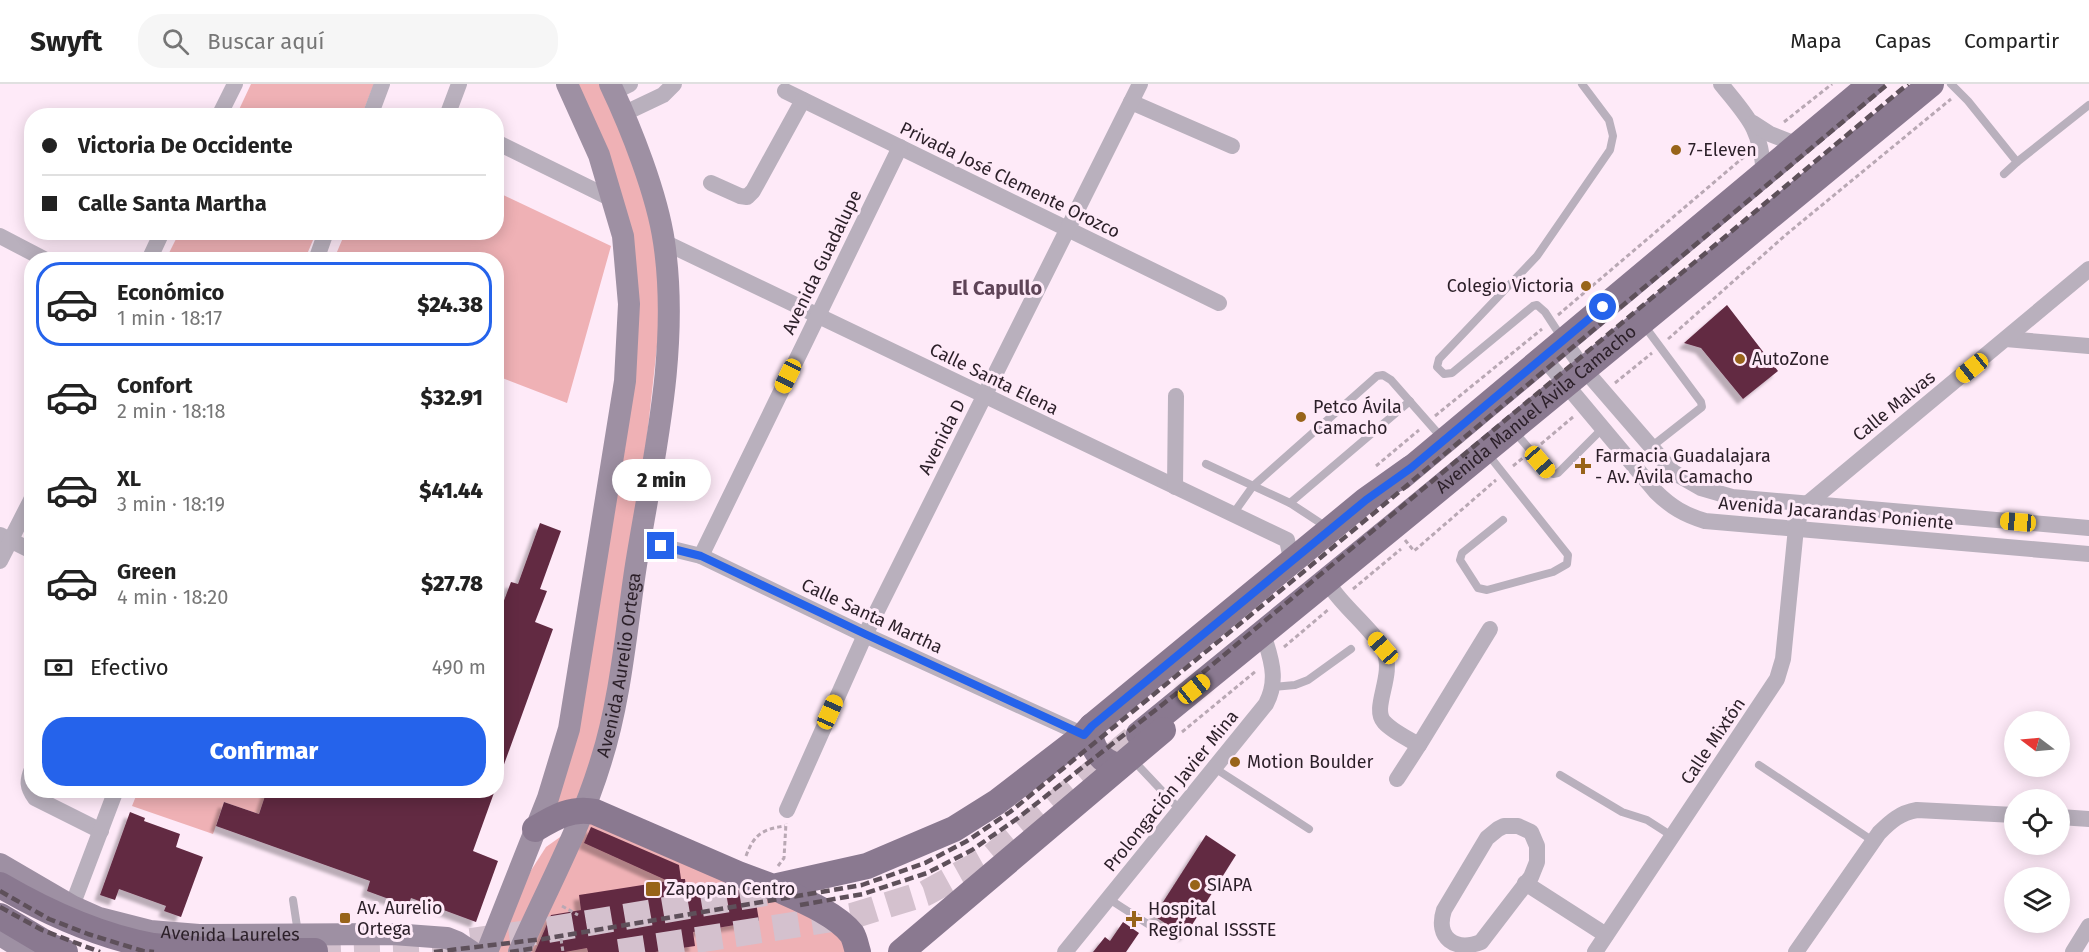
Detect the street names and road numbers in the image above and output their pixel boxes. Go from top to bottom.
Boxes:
street label: Privada José Clemente Orozco [896,117,1124,243]
street label: Avenida Guadalupe [777,186,867,338]
street label: Avenida Manuel Ávila Camacho [1431,320,1641,498]
street label: Calle Santa Elena [926,338,1062,420]
street label: Calle Malvas [1848,366,1940,446]
street label: Avenida D [914,396,970,478]
street label: Avenida Jacarandas Poniente [1717,492,1955,534]
street label: Avenida Aurelio Ortega [592,571,646,760]
street label: Calle Santa Martha [798,574,946,658]
street label: Calle Mixtón [1676,694,1750,788]
street label: Prolongación Javier Mina [1099,706,1243,876]
street label: Avenida Laureles [160,921,300,946]

